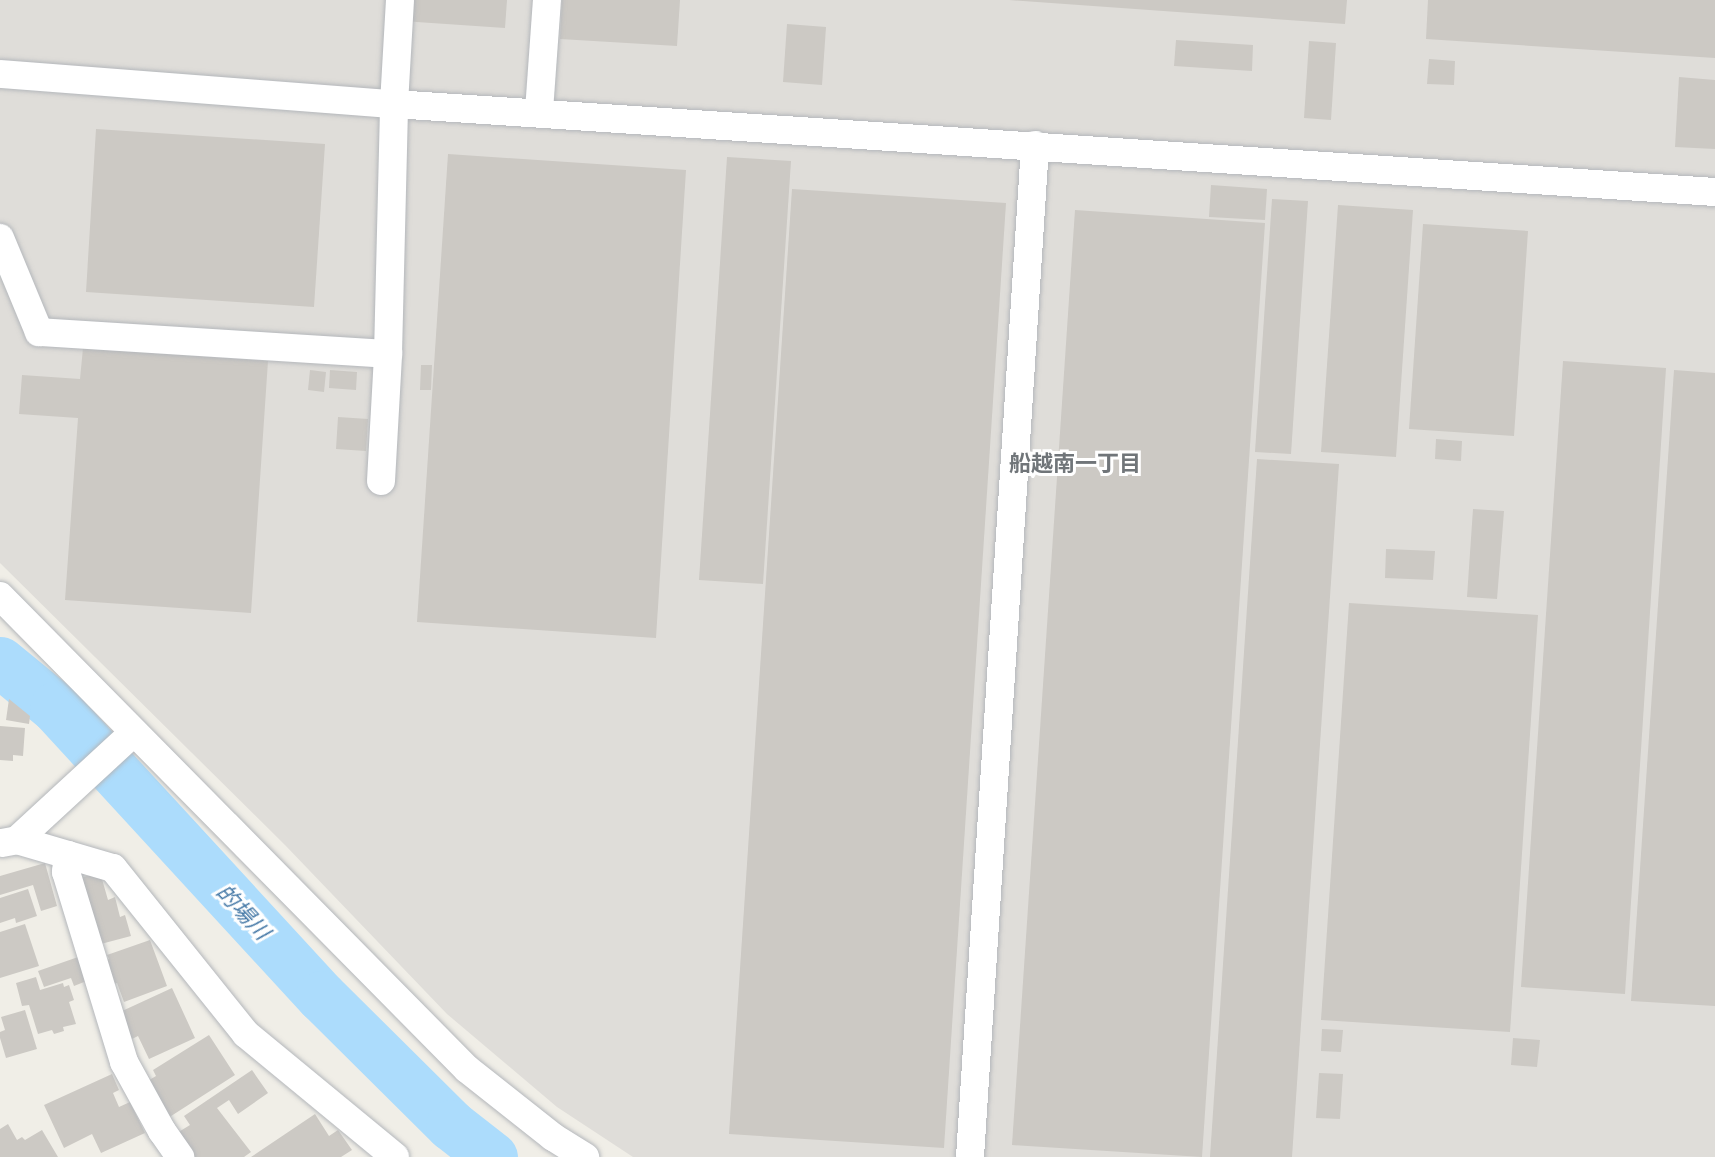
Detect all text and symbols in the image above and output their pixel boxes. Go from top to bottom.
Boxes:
district label: 船越南一丁目 [1009,451,1141,477]
water label: 的場川 [211,879,275,945]

